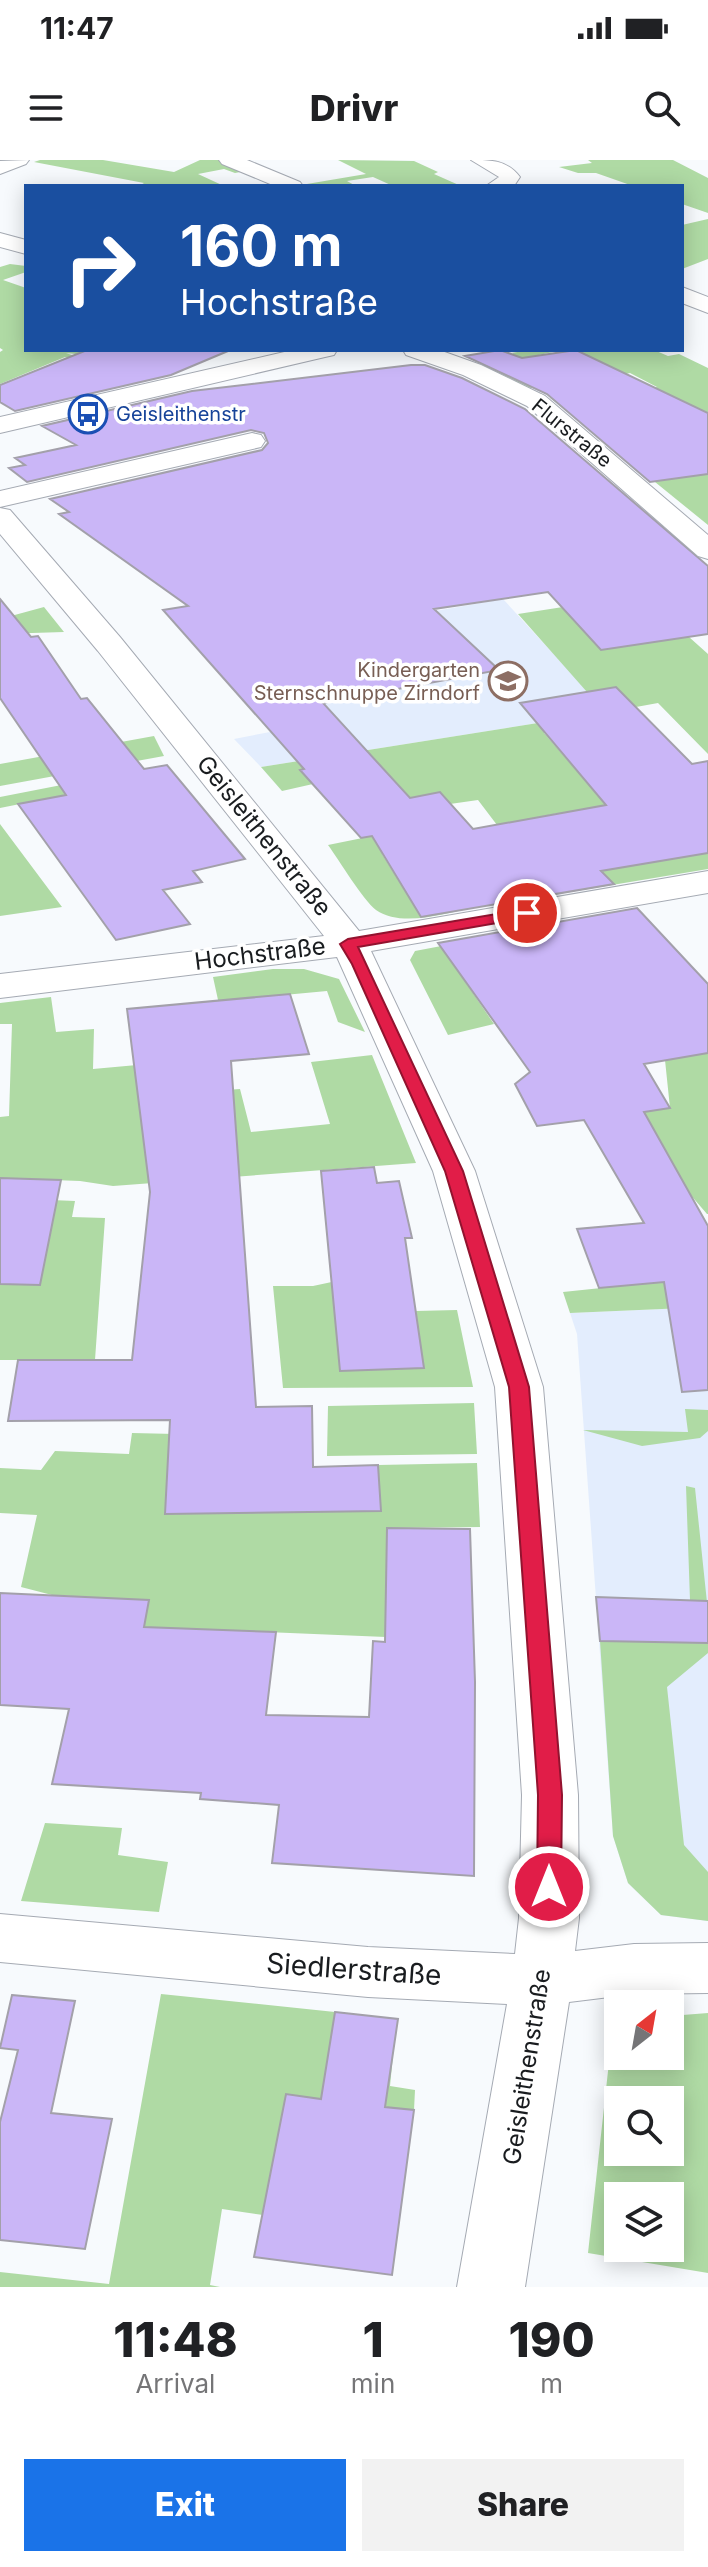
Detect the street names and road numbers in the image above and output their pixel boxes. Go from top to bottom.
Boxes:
street label: Flurstraße [527,394,617,472]
street label: Geisleithenstraße [191,750,338,922]
street label: Hochstraße [193,931,327,976]
street label: Siedlerstraße [265,1946,443,1992]
street label: Geisleithenstraße [497,1967,556,2167]

